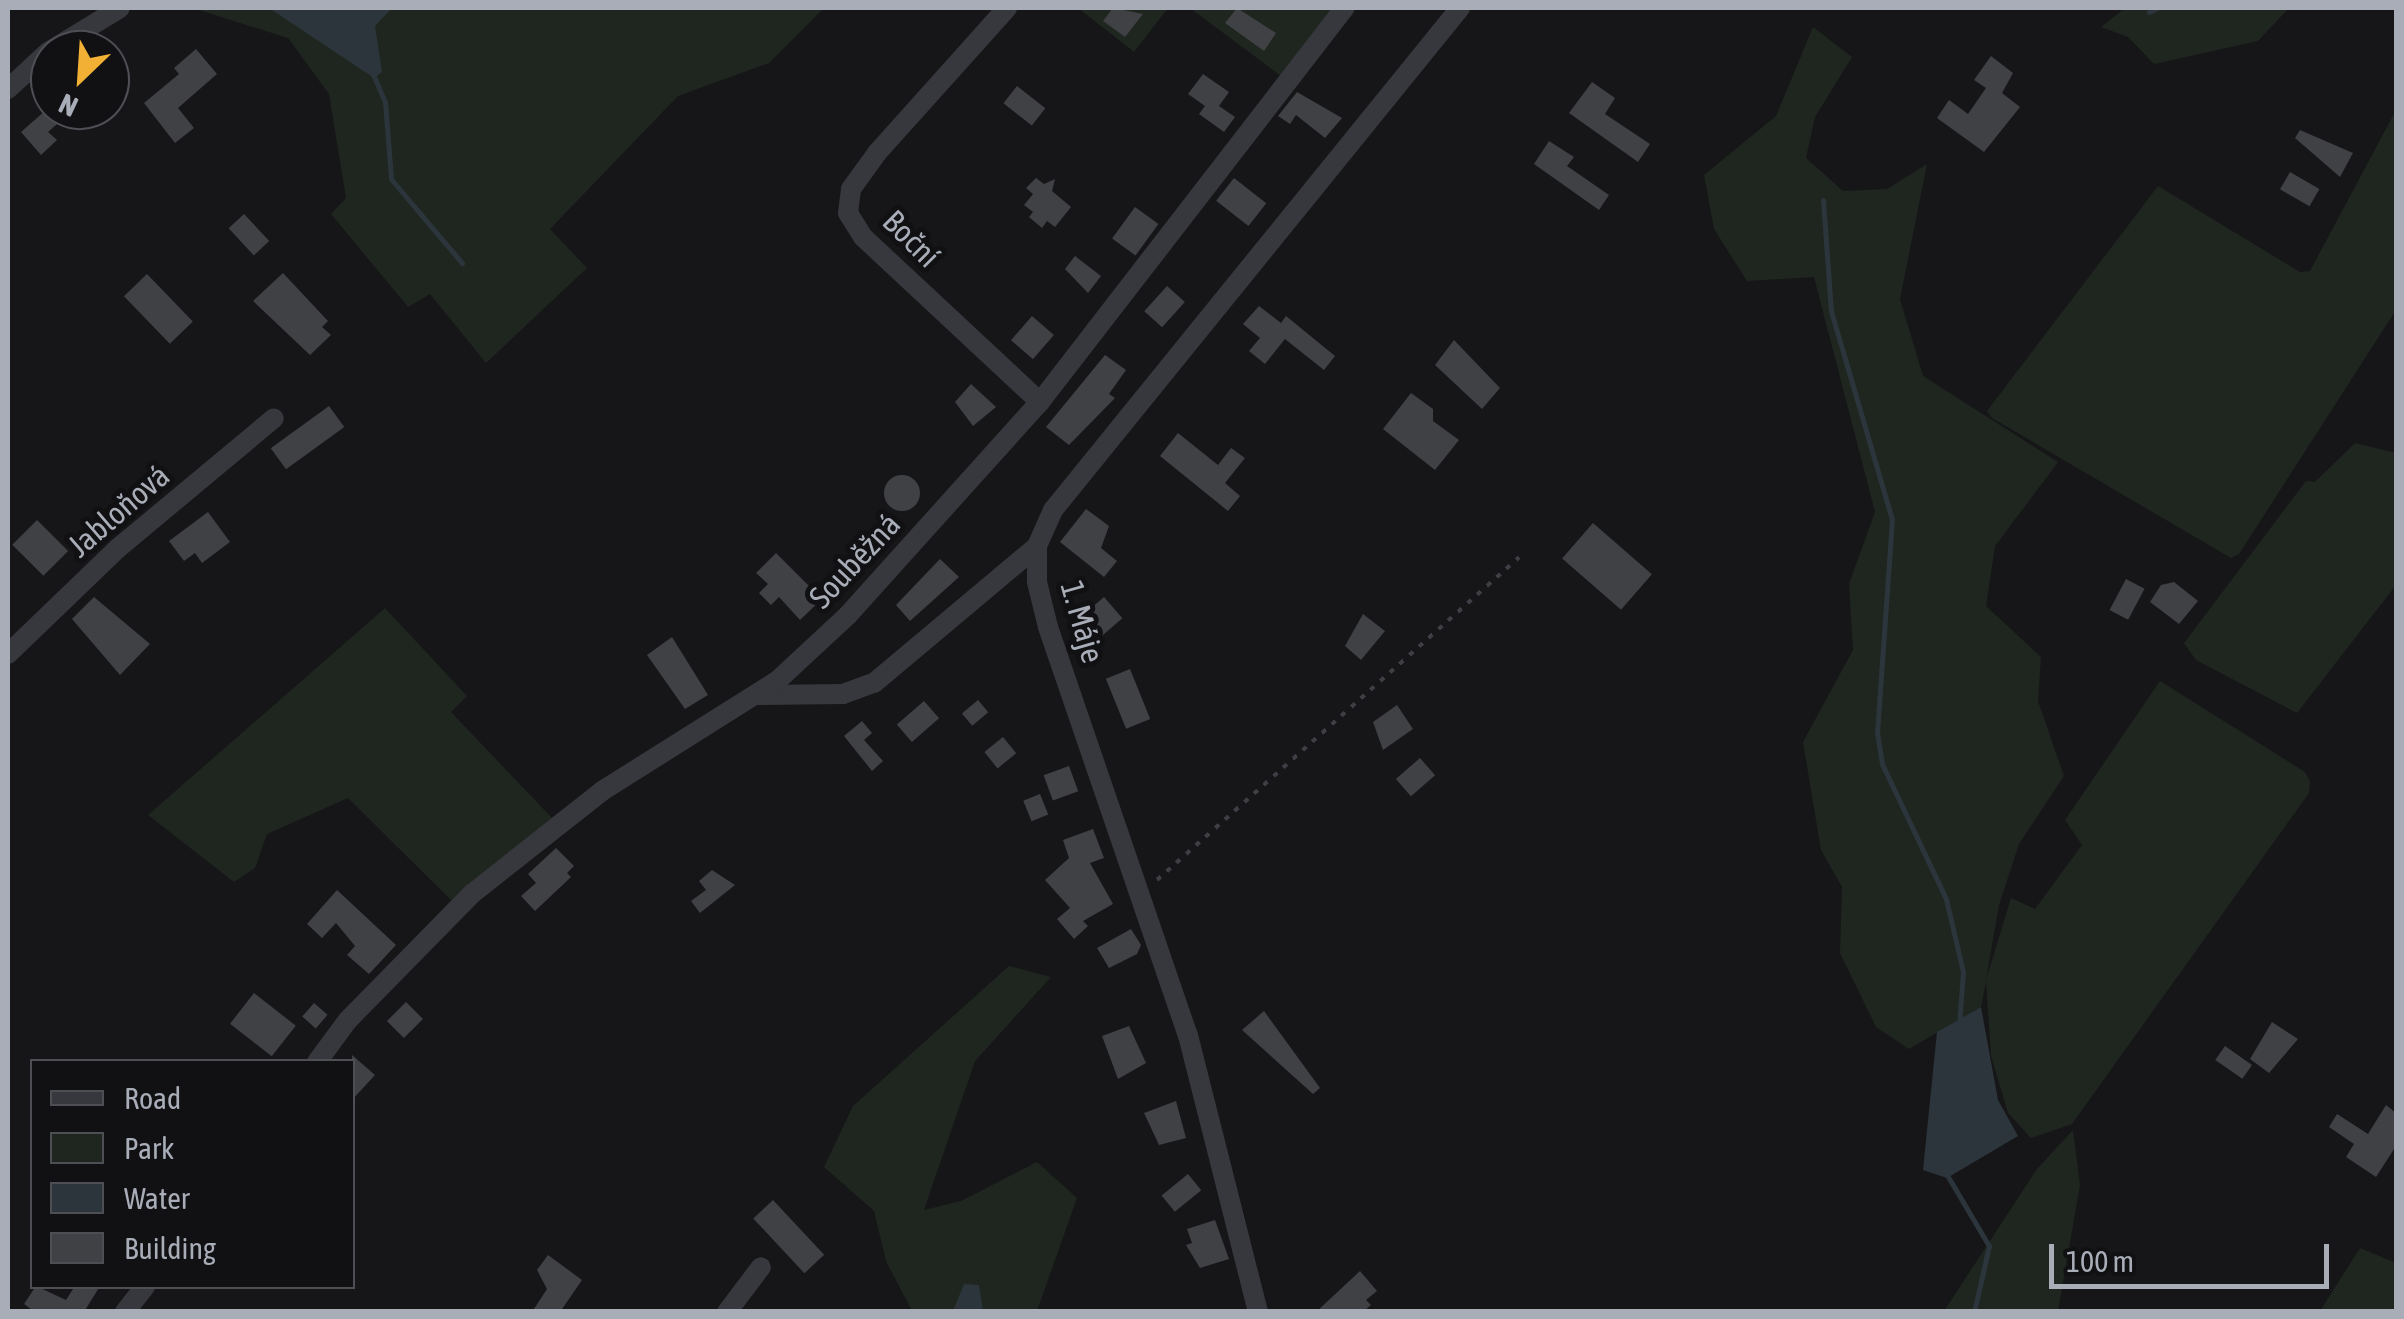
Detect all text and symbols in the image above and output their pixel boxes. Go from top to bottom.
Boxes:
north arrow [30,30,130,130]
text: N [54,87,82,123]
street label: Boční [874,202,948,276]
street label: Jabloňová [61,457,177,565]
street label: Souběžná [802,506,908,616]
street label: 1. Máje [1052,577,1112,667]
legend [30,1059,355,1289]
text: Road [124,1081,181,1115]
text: Park [124,1131,174,1165]
text: Water [124,1181,190,1215]
scale bar [2054,1224,2334,1286]
text: Building [124,1231,216,1265]
text: 100 m [2066,1244,2134,1278]

